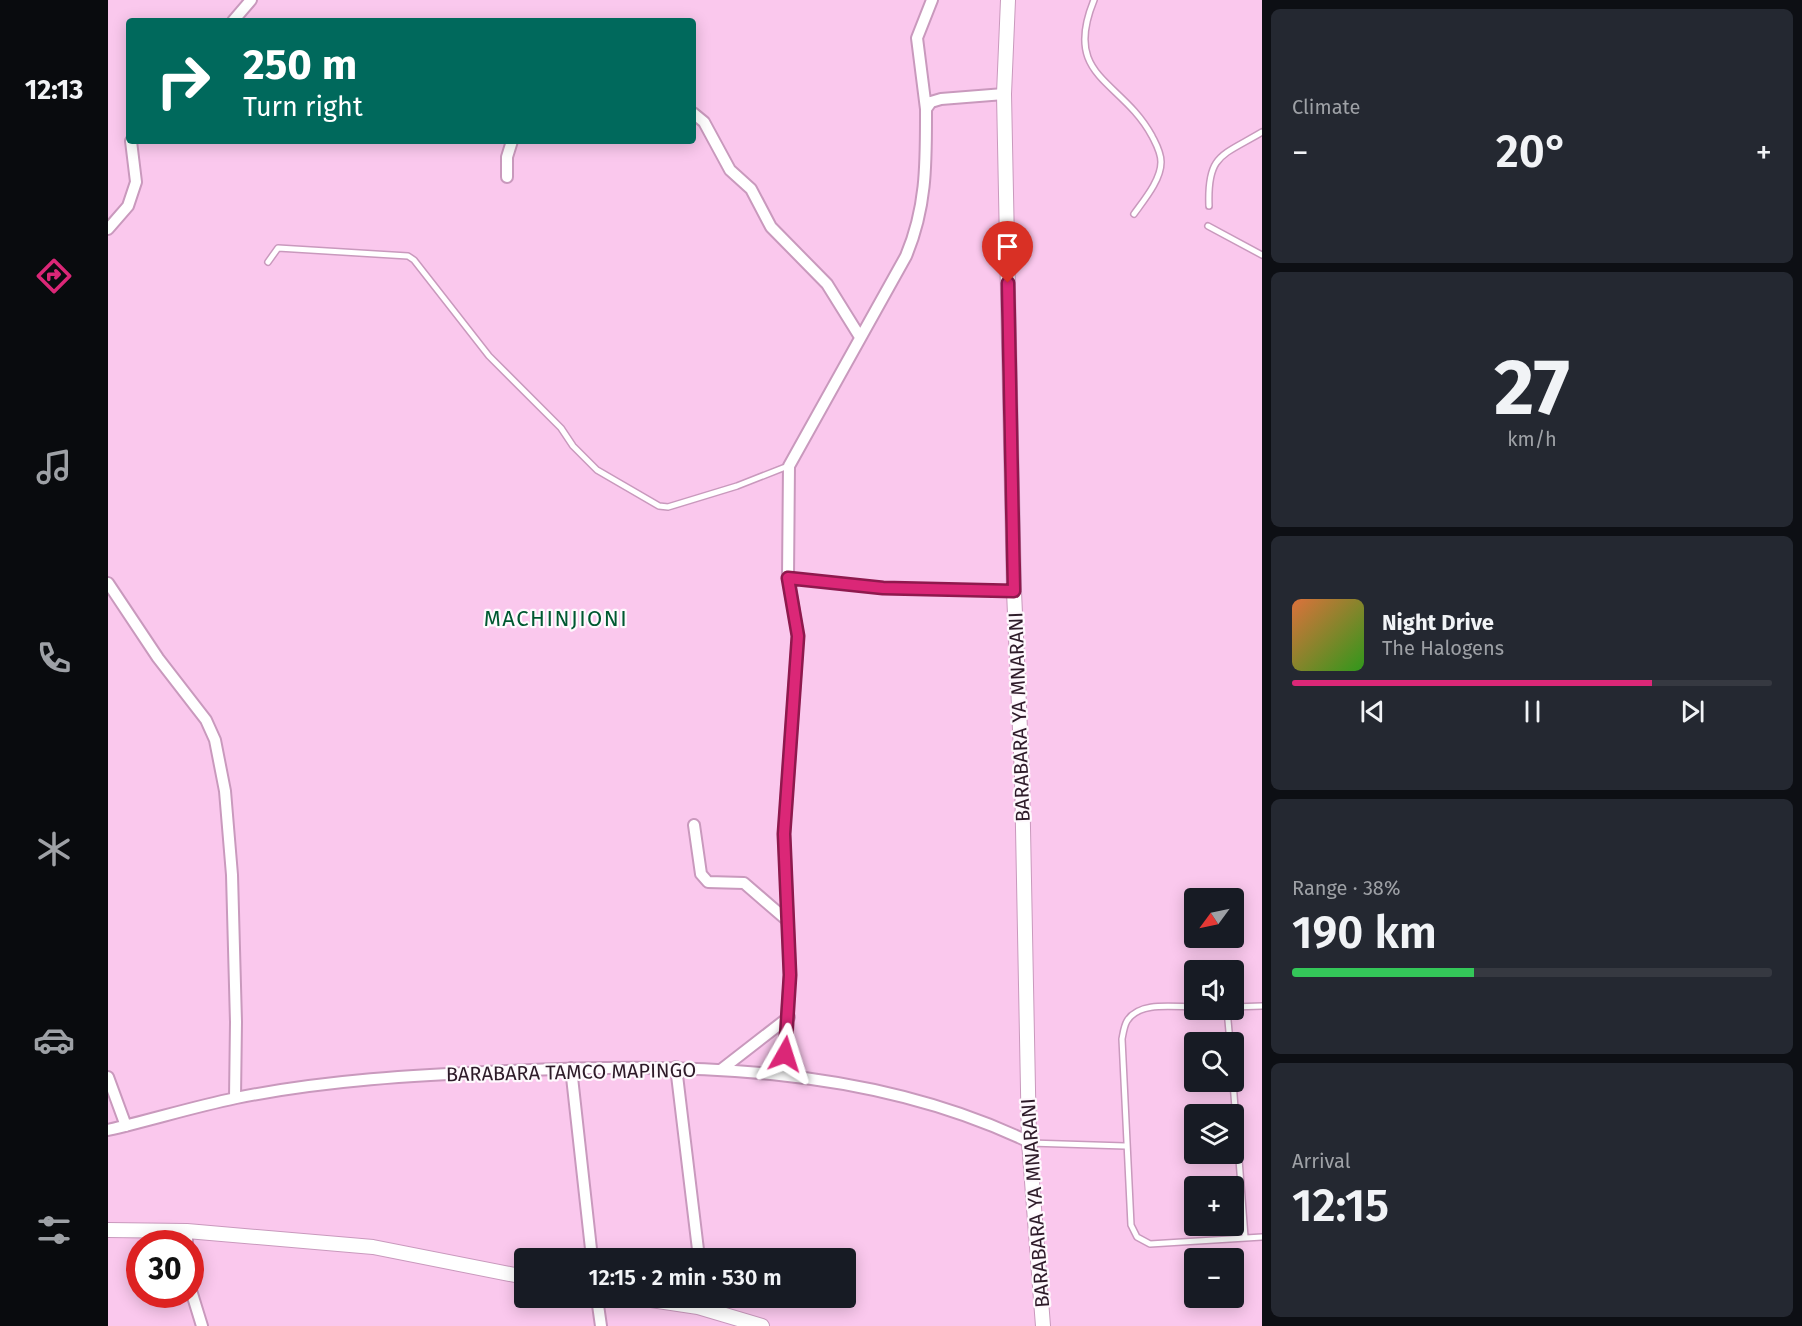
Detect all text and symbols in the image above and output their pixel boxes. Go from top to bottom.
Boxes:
text: 250 m [243,40,357,90]
icon: right [144,42,222,120]
text: 12:13 [25,74,83,106]
text: Turn right [243,91,363,123]
text: Climate [1292,95,1360,119]
text: 20° [1496,125,1568,179]
text: − [1292,133,1309,173]
text: + [1756,133,1772,173]
pin [982,221,1033,283]
icon: arrive [991,230,1024,263]
icon: directions [33,255,75,297]
text: 27 [1494,341,1570,435]
text: km/h [1507,427,1557,451]
icon: music [33,446,75,488]
district label: MACHINJIONI [484,605,628,632]
text: Night Drive [1382,609,1494,636]
street label: BARABARA YA MNARANI [1003,612,1035,822]
text: The Halogens [1382,636,1504,660]
icon: phone [33,637,75,679]
icon: previous [1356,695,1389,728]
icon: pause [1516,695,1549,728]
icon: next [1676,695,1709,728]
icon: climate [33,828,75,870]
text: Range · 38% [1292,876,1400,900]
north arrow [1184,888,1244,948]
map controls [1184,888,1244,1308]
text: 190 km [1292,906,1437,960]
button: sound [1184,960,1244,1020]
icon: car [33,1019,75,1061]
position arrow [753,1022,817,1086]
button: search [1184,1032,1244,1092]
street label: BARABARA TAMCO MAPINGO [446,1058,696,1086]
street label: BARABARA YA MNARANI [1016,1097,1054,1309]
button: layers [1184,1104,1244,1164]
text: Arrival [1292,1149,1351,1173]
button: + [1184,1176,1244,1236]
text: 12:15 [1292,1179,1389,1233]
icon: filters [33,1209,75,1251]
speed limit sign: 30 [126,1230,204,1308]
button: − [1184,1248,1244,1308]
text: 12:15 · 2 min · 530 m [588,1264,782,1291]

